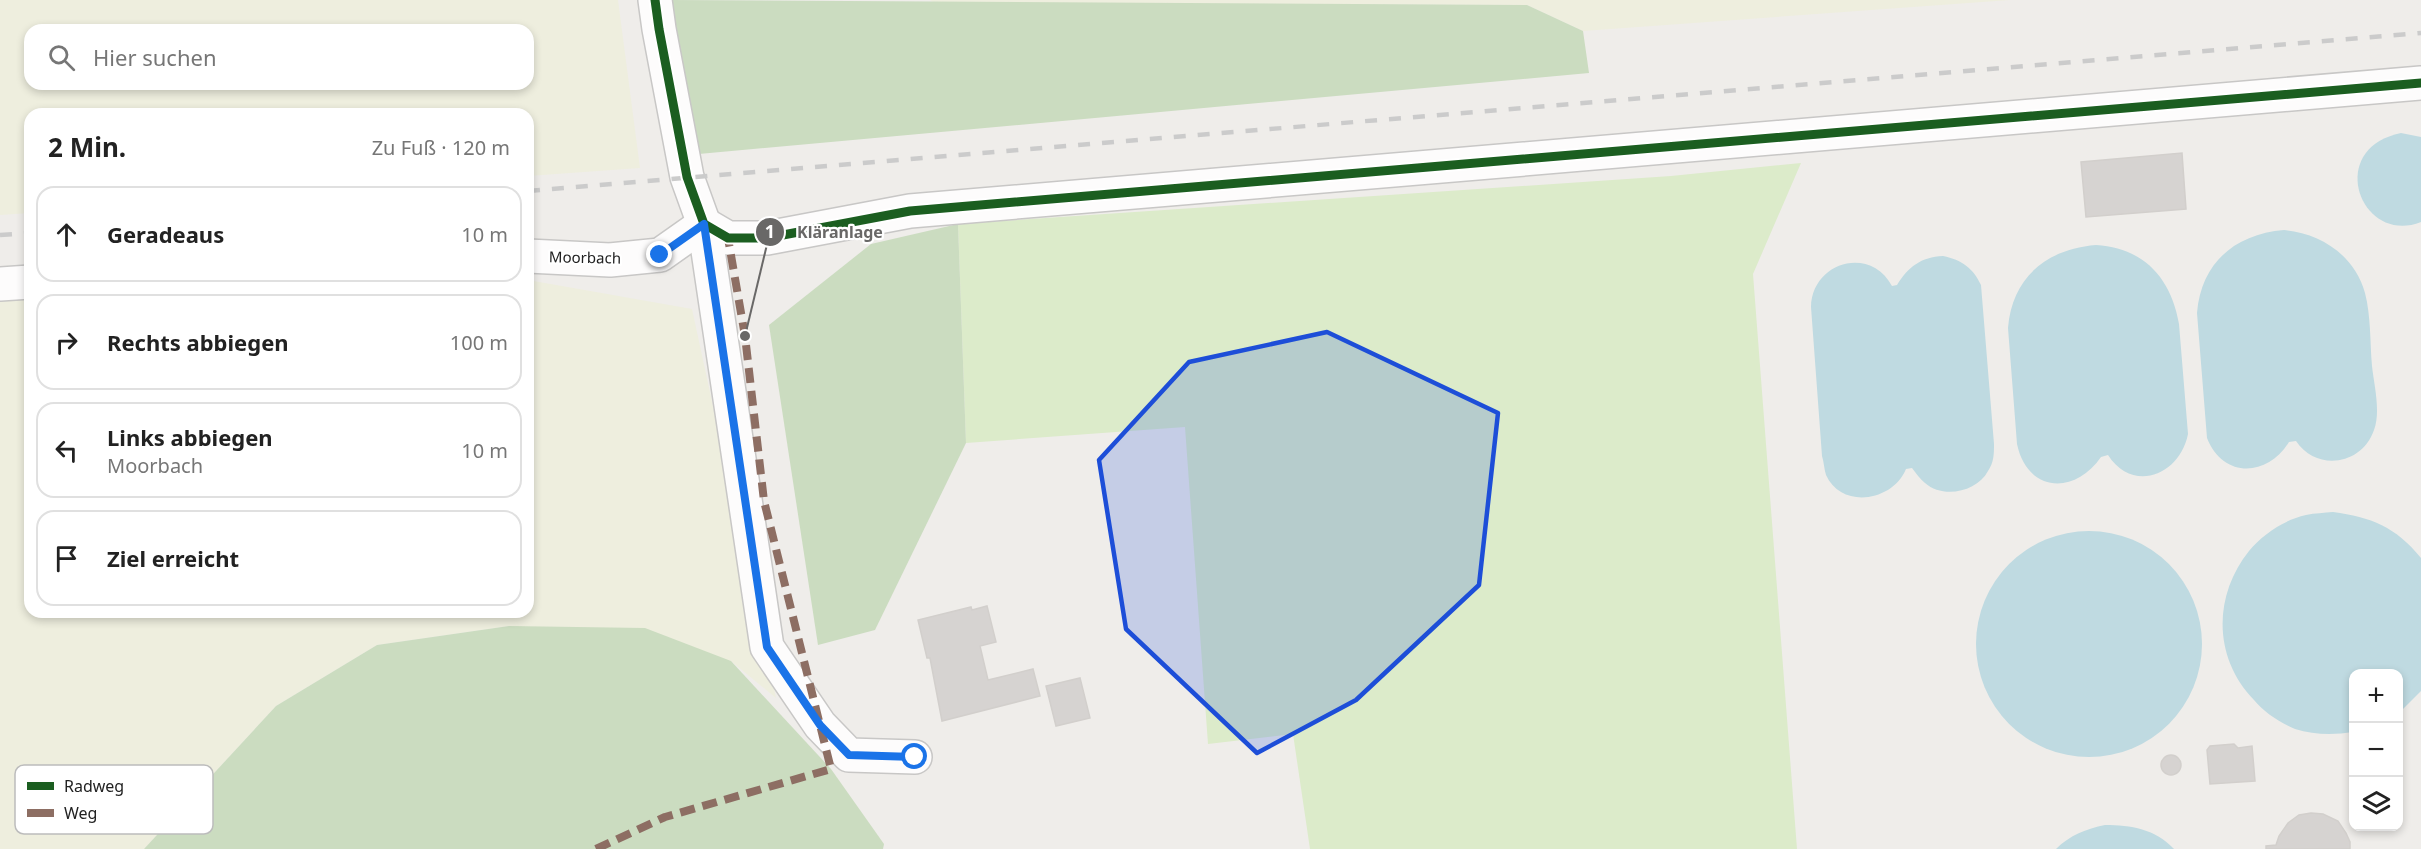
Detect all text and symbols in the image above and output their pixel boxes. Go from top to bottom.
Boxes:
search box [24,24,534,90]
icon: search [45,41,78,74]
text: Hier suchen [93,42,217,72]
text: 2 Min. [48,129,126,165]
text: Zu Fuß · 120 m [372,134,510,161]
callout: Kläranlage [755,215,895,249]
icon: ahead [50,218,83,251]
text: Geradeaus [107,219,224,249]
text: 1 [765,219,775,243]
text: 10 m [461,221,508,248]
text: Kläranlage [797,221,883,243]
route end [646,241,672,267]
street label: Moorbach [549,246,621,268]
icon: right [50,326,83,359]
text: Rechts abbiegen [107,327,289,357]
text: 100 m [450,329,508,356]
text: Links abbiegen [107,422,273,452]
icon: left [50,434,83,467]
text: 10 m [461,437,508,464]
text: Moorbach [107,452,203,479]
icon: arrive [50,542,83,575]
text: Ziel erreicht [107,543,239,573]
map controls [2349,669,2403,831]
button: + [2349,669,2403,723]
button: − [2349,723,2403,777]
route start [901,743,927,769]
legend [15,765,213,834]
text: Radweg [64,775,124,797]
button: layers [2349,777,2403,831]
text: Weg [64,802,97,824]

